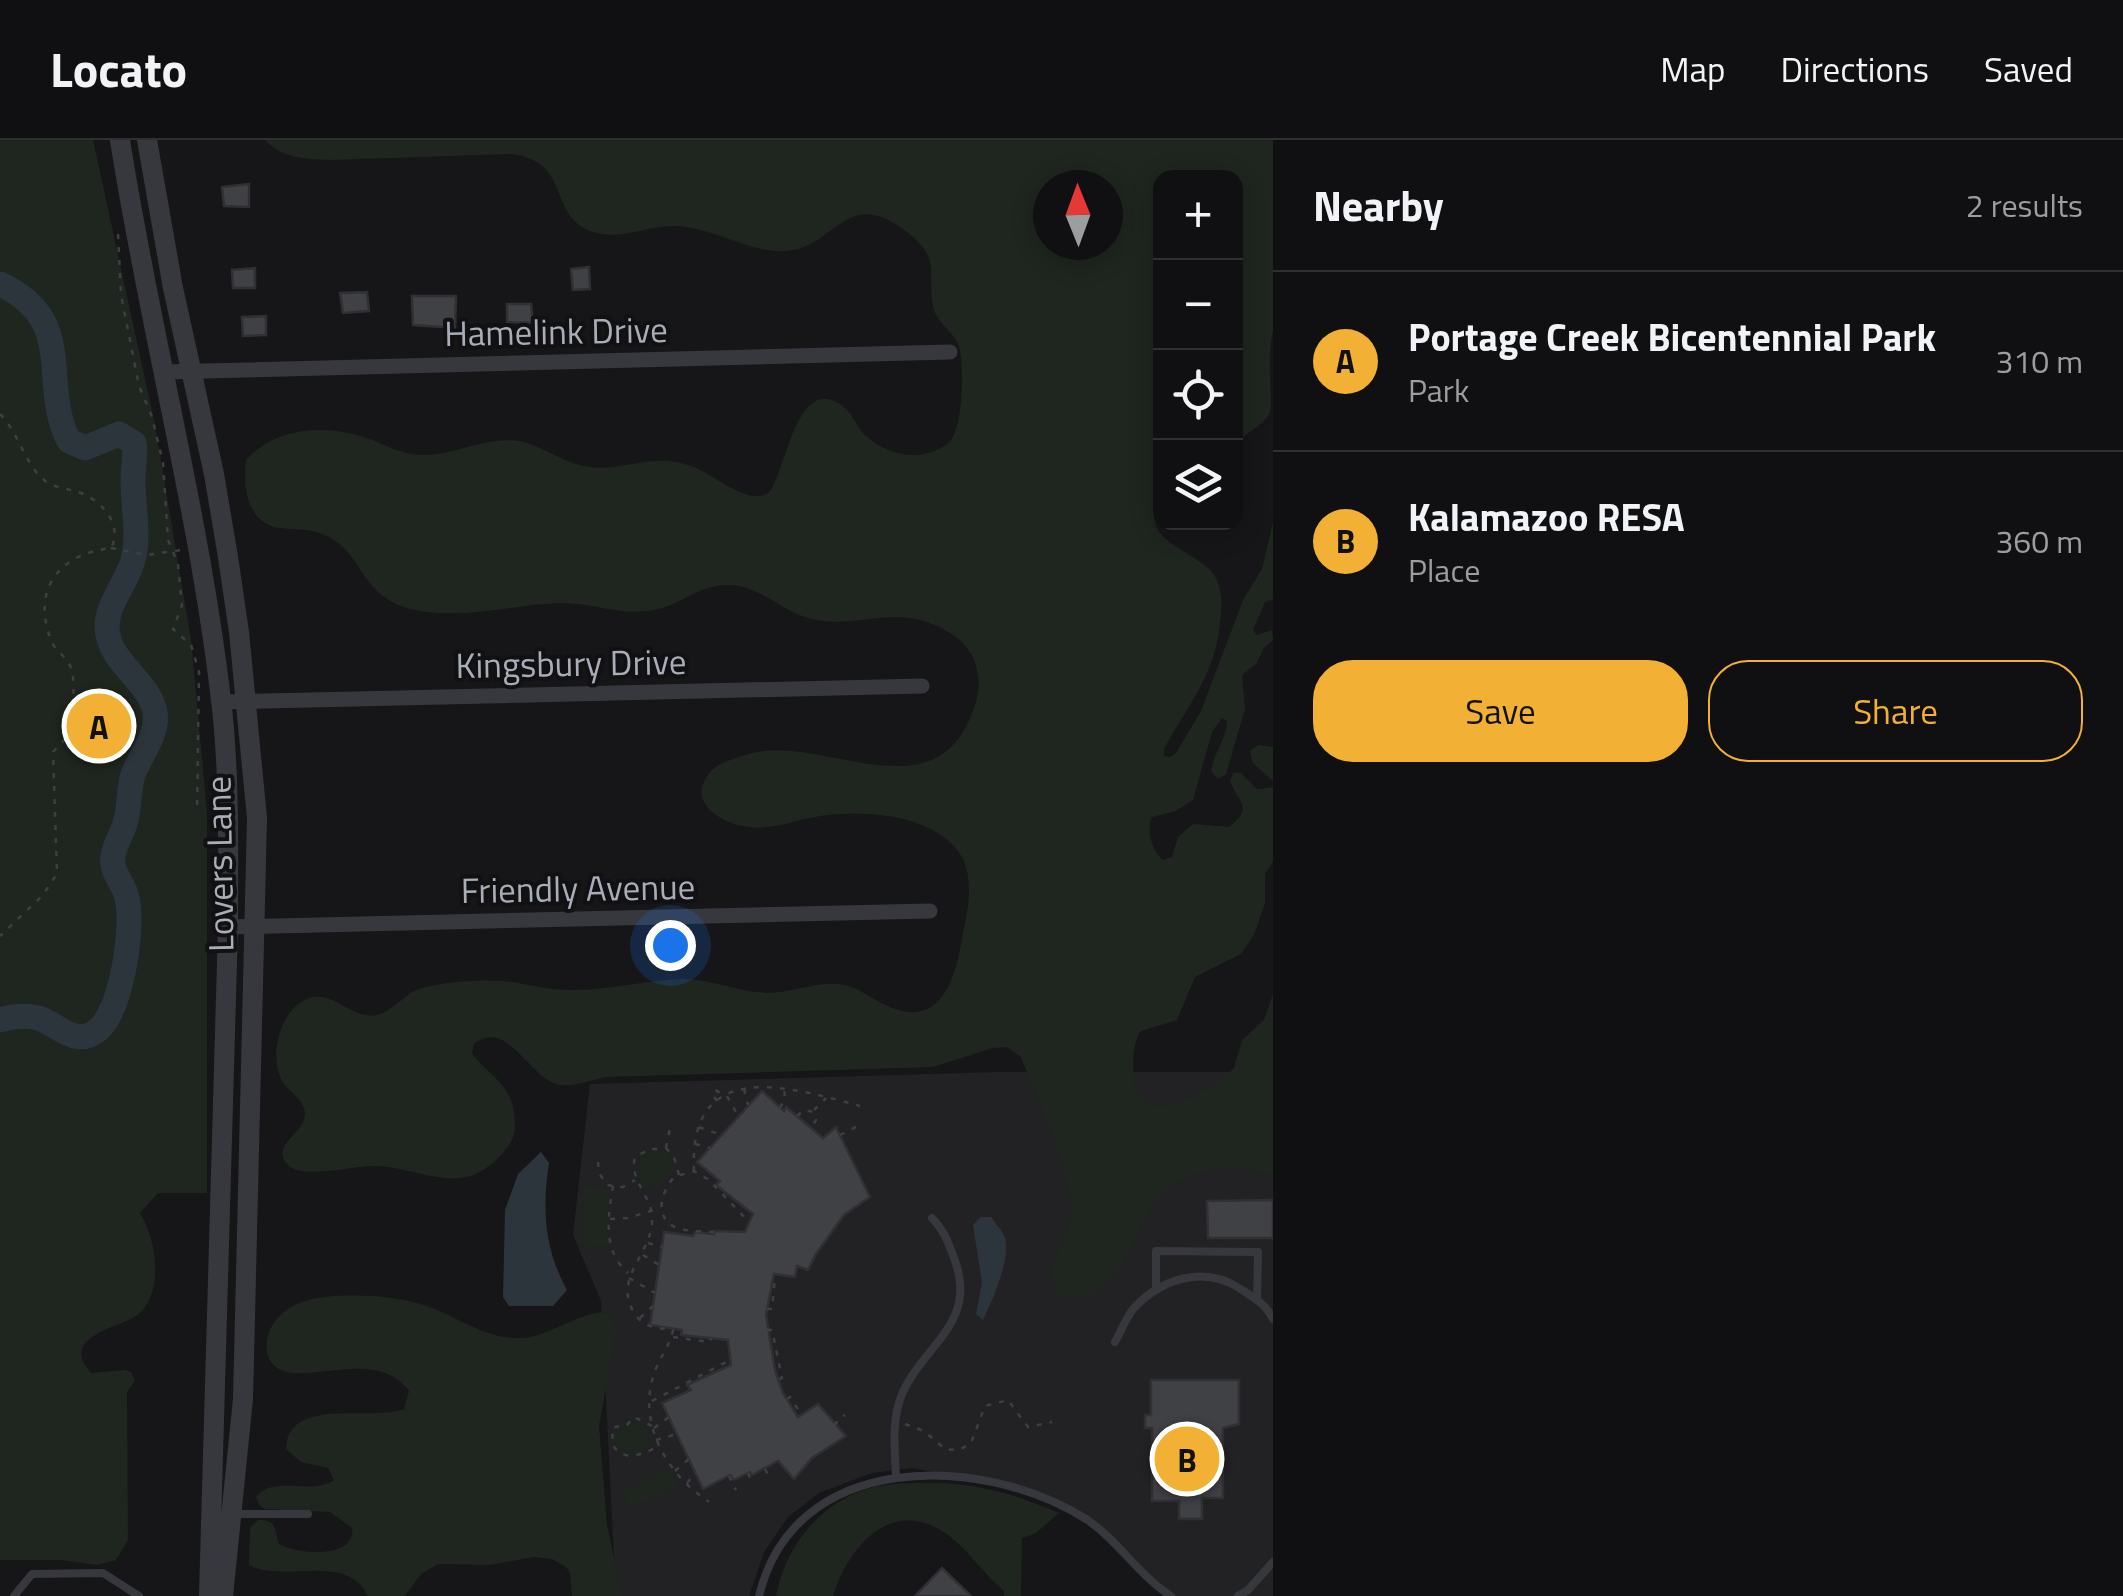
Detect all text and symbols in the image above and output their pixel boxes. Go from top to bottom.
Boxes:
text: Locato [50,33,187,106]
text: Map [1660,42,1726,96]
text: Directions [1781,42,1929,96]
text: Saved [1984,42,2073,96]
north arrow [1033,170,1123,260]
map controls [1153,170,1243,530]
button: + [1153,170,1243,260]
text: Nearby [1313,173,1444,237]
text: 2 results [1966,181,2083,229]
button: − [1153,260,1243,350]
street label: Hamelink Drive [444,302,668,360]
text: Portage Creek Bicentennial Park [1408,308,1936,366]
text: A [1336,337,1355,385]
text: 310 m [1995,337,2083,385]
button: locate [1153,350,1243,440]
text: Park [1408,366,1469,414]
button: layers [1153,440,1243,530]
text: Kalamazoo RESA [1408,488,1685,546]
text: B [1336,517,1355,565]
text: 360 m [1995,517,2083,565]
text: Place [1408,546,1480,594]
street label: Kingsbury Drive [455,634,687,692]
button: Save [1313,660,1688,762]
button: Share [1708,660,2083,762]
pin: A [66,688,132,764]
street label: Lovers Lane [190,776,248,952]
street label: Friendly Avenue [460,859,696,917]
your location [645,920,696,971]
pin: B [1154,1422,1220,1496]

